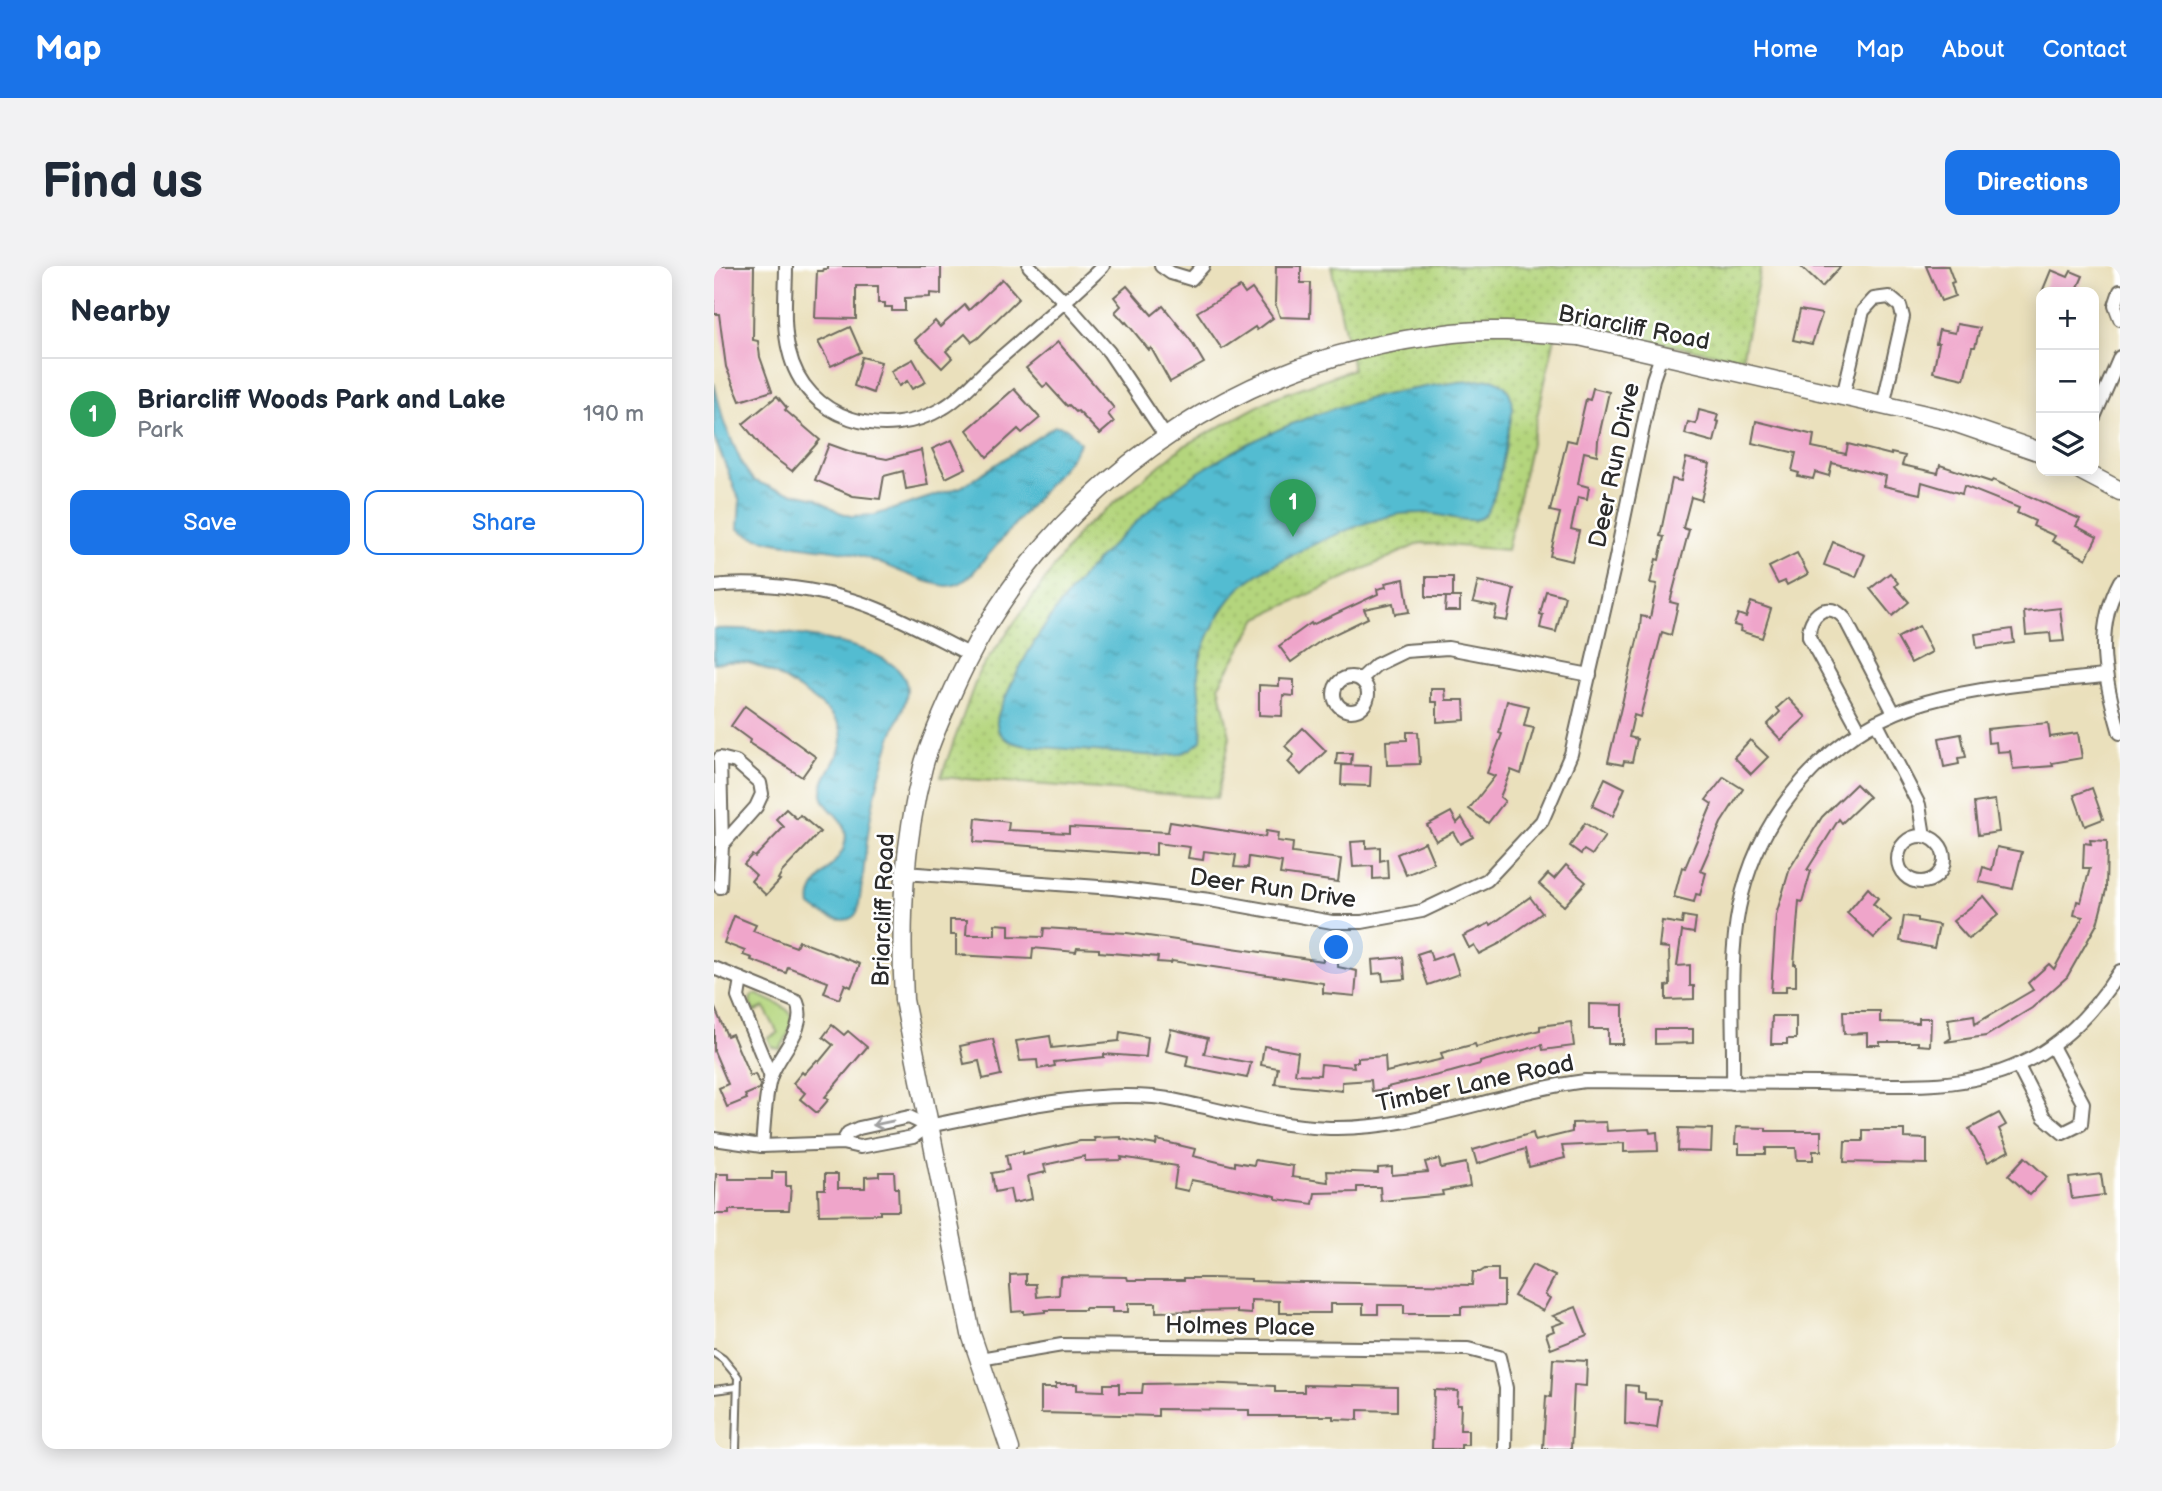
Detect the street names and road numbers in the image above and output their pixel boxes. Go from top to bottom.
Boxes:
street label: Briarcliff Road [1556,299,1712,356]
street label: Deer Run Drive [1583,380,1646,550]
street label: Briarcliff Road [866,833,901,987]
street label: Deer Run Drive [1188,862,1358,915]
street label: Timber Lane Road [1374,1048,1576,1119]
street label: Holmes Place [1165,1311,1315,1342]

